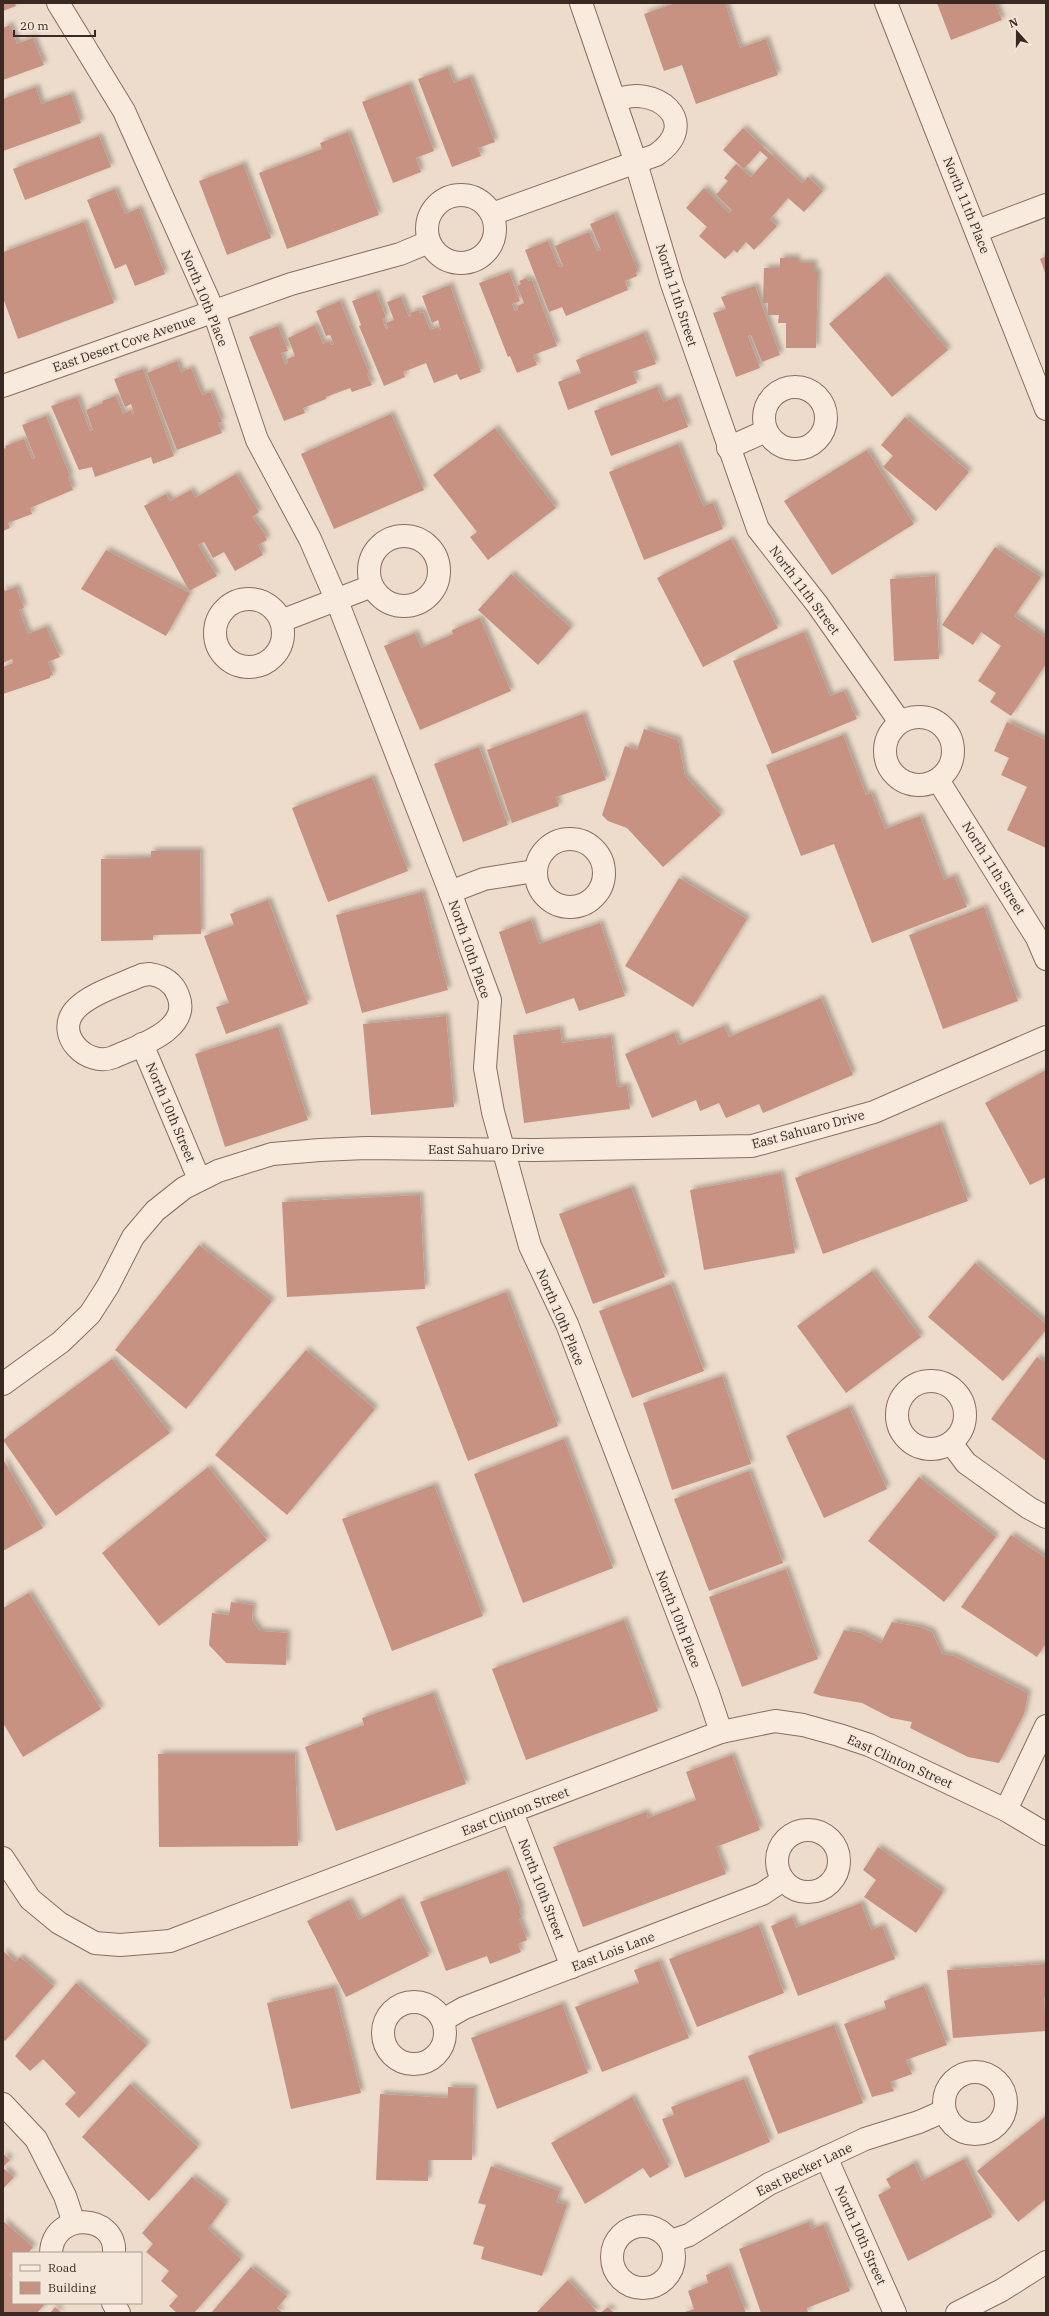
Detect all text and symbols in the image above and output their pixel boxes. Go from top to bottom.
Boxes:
scale bar [14,12,95,38]
north arrow [997,12,1037,52]
text: N [1007,14,1020,31]
text: 20 m [20,18,49,33]
street label: North 11th Place [939,154,994,256]
street label: North 11th Street [652,242,701,349]
street label: North 10th Place [177,247,232,349]
street label: East Desert Cove Avenue [50,311,198,376]
street label: North 11th Street [766,543,844,638]
street label: North 11th Street [958,818,1029,918]
street label: North 10th Place [445,898,494,1001]
street label: North 10th Street [142,1060,199,1165]
street label: East Sahuaro Drive [750,1106,866,1153]
street label: East Sahuaro Drive [428,1141,544,1158]
street label: North 10th Place [533,1266,588,1368]
street label: North 10th Place [652,1568,705,1670]
street label: East Clinton Street [844,1731,956,1793]
street label: East Clinton Street [459,1783,572,1840]
street label: North 10th Street [514,1836,569,1942]
street label: East Lois Lane [569,1928,657,1975]
street label: East Becker Lane [753,2139,855,2200]
street label: North 10th Street [831,2183,890,2288]
legend [12,2252,142,2304]
text: Road [48,2260,77,2275]
text: Building [48,2280,96,2295]

